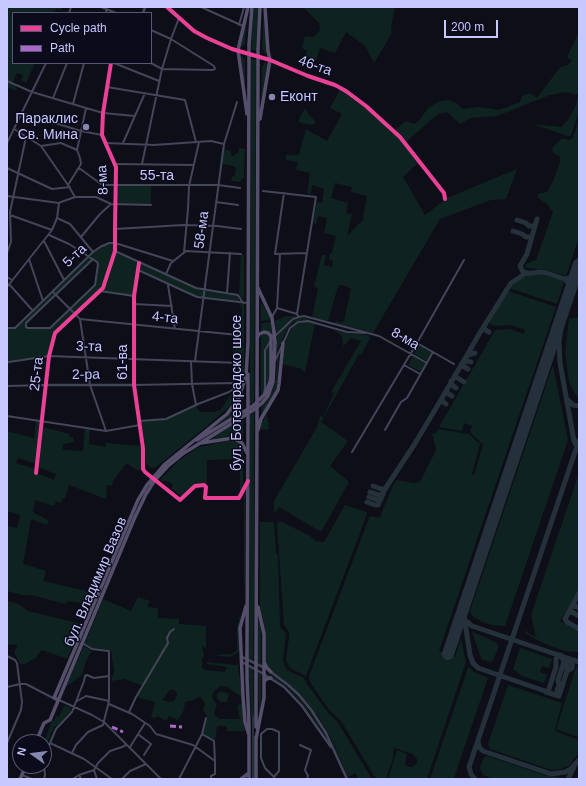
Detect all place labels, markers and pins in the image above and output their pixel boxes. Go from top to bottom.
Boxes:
place label: Еконт [280,89,318,105]
marker: Еконт [267,92,277,102]
place label: Параклис Св. Мина [15,111,78,144]
marker: Параклис Св. Мина [81,122,91,132]

